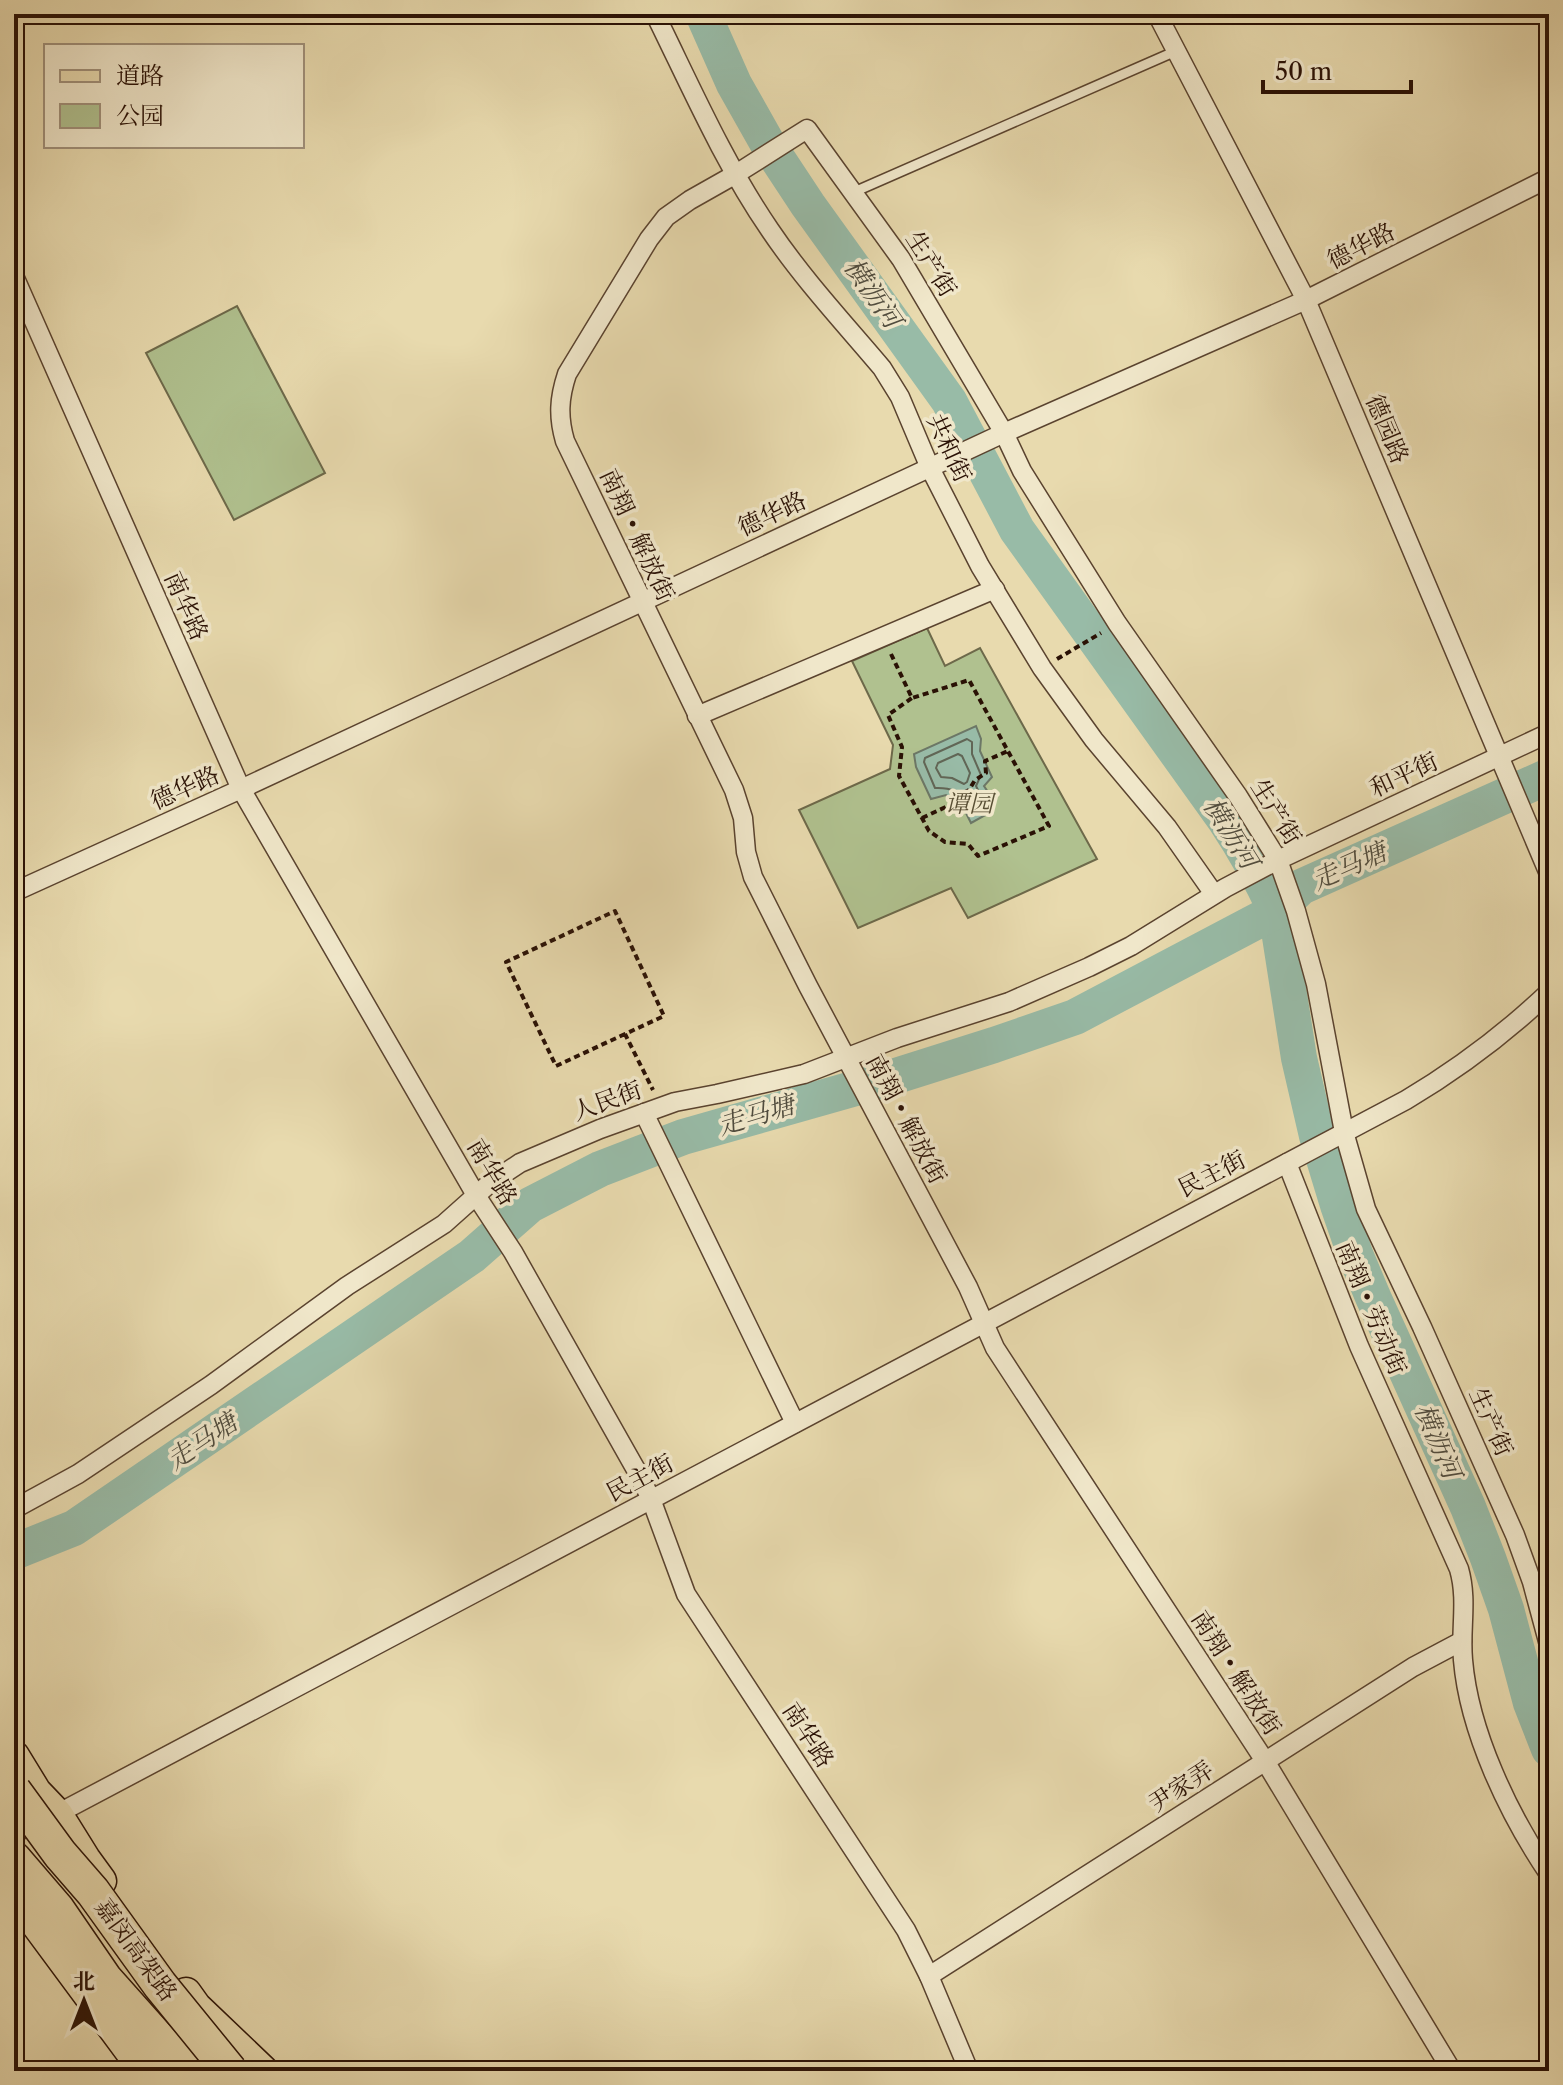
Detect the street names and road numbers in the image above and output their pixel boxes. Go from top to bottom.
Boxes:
street label: 德华路 [1322,216,1399,275]
street label: 生产街 [900,226,963,302]
street label: 德园路 [1360,390,1415,468]
street label: 共和街 [921,409,978,487]
street label: 南翔 • 解放街 [594,464,681,606]
street label: 德华路 [733,485,811,542]
street label: 南华路 [159,567,214,645]
street label: 和平街 [1365,746,1443,803]
street label: 德华路 [146,760,224,815]
street label: 生产街 [1245,774,1308,850]
street label: 南翔 • 解放街 [860,1049,953,1189]
street label: 人民街 [568,1075,646,1126]
street label: 南华路 [461,1133,523,1210]
street label: 民主街 [1173,1144,1250,1203]
street label: 南翔 • 劳动街 [1330,1237,1413,1379]
street label: 生产街 [1464,1383,1519,1461]
street label: 民主街 [601,1448,678,1507]
street label: 南翔 • 解放街 [1185,1605,1287,1740]
street label: 南华路 [777,1697,840,1773]
street label: 尹家弄 [1143,1755,1219,1818]
street label: 嘉闵高架路 [89,1893,183,2007]

